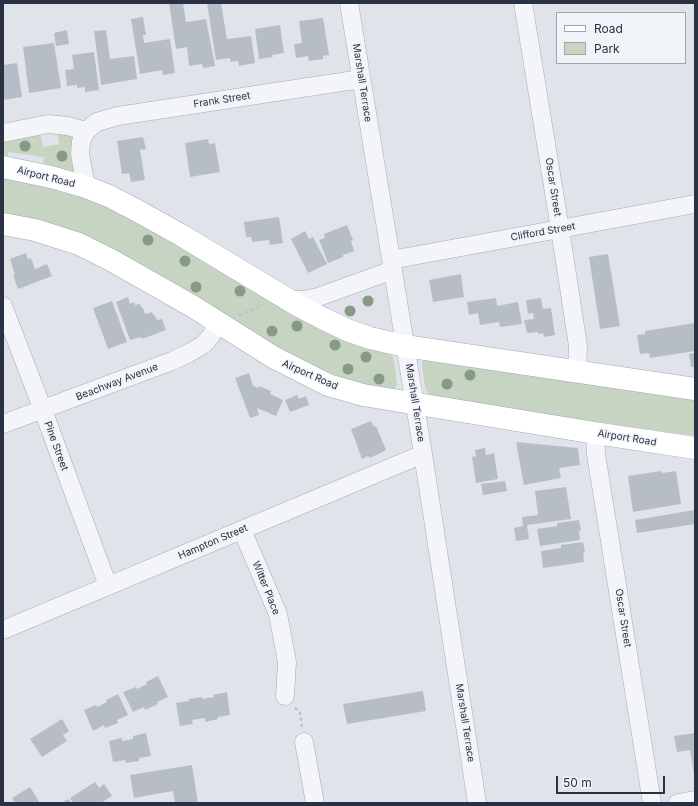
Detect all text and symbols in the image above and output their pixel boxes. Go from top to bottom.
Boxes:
legend [556,12,686,64]
text: Road [594,21,623,36]
text: Park [594,41,620,56]
street label: Marshall Terrace [350,43,374,123]
street label: Frank Street [193,90,251,110]
street label: Oscar Street [542,157,564,217]
street label: Airport Road [16,164,76,190]
street label: Clifford Street [510,220,576,244]
street label: Airport Road [280,357,340,393]
street label: Beachway Avenue [74,361,160,403]
street label: Marshall Terrace [403,363,427,443]
street label: Pine Street [42,420,70,472]
street label: Airport Road [597,427,657,449]
street label: Hampton Street [177,522,249,562]
street label: Witter Place [250,559,282,617]
street label: Oscar Street [612,588,634,648]
street label: Marshall Terrace [453,683,477,763]
scale bar [558,768,667,794]
text: 50 m [563,775,592,790]

